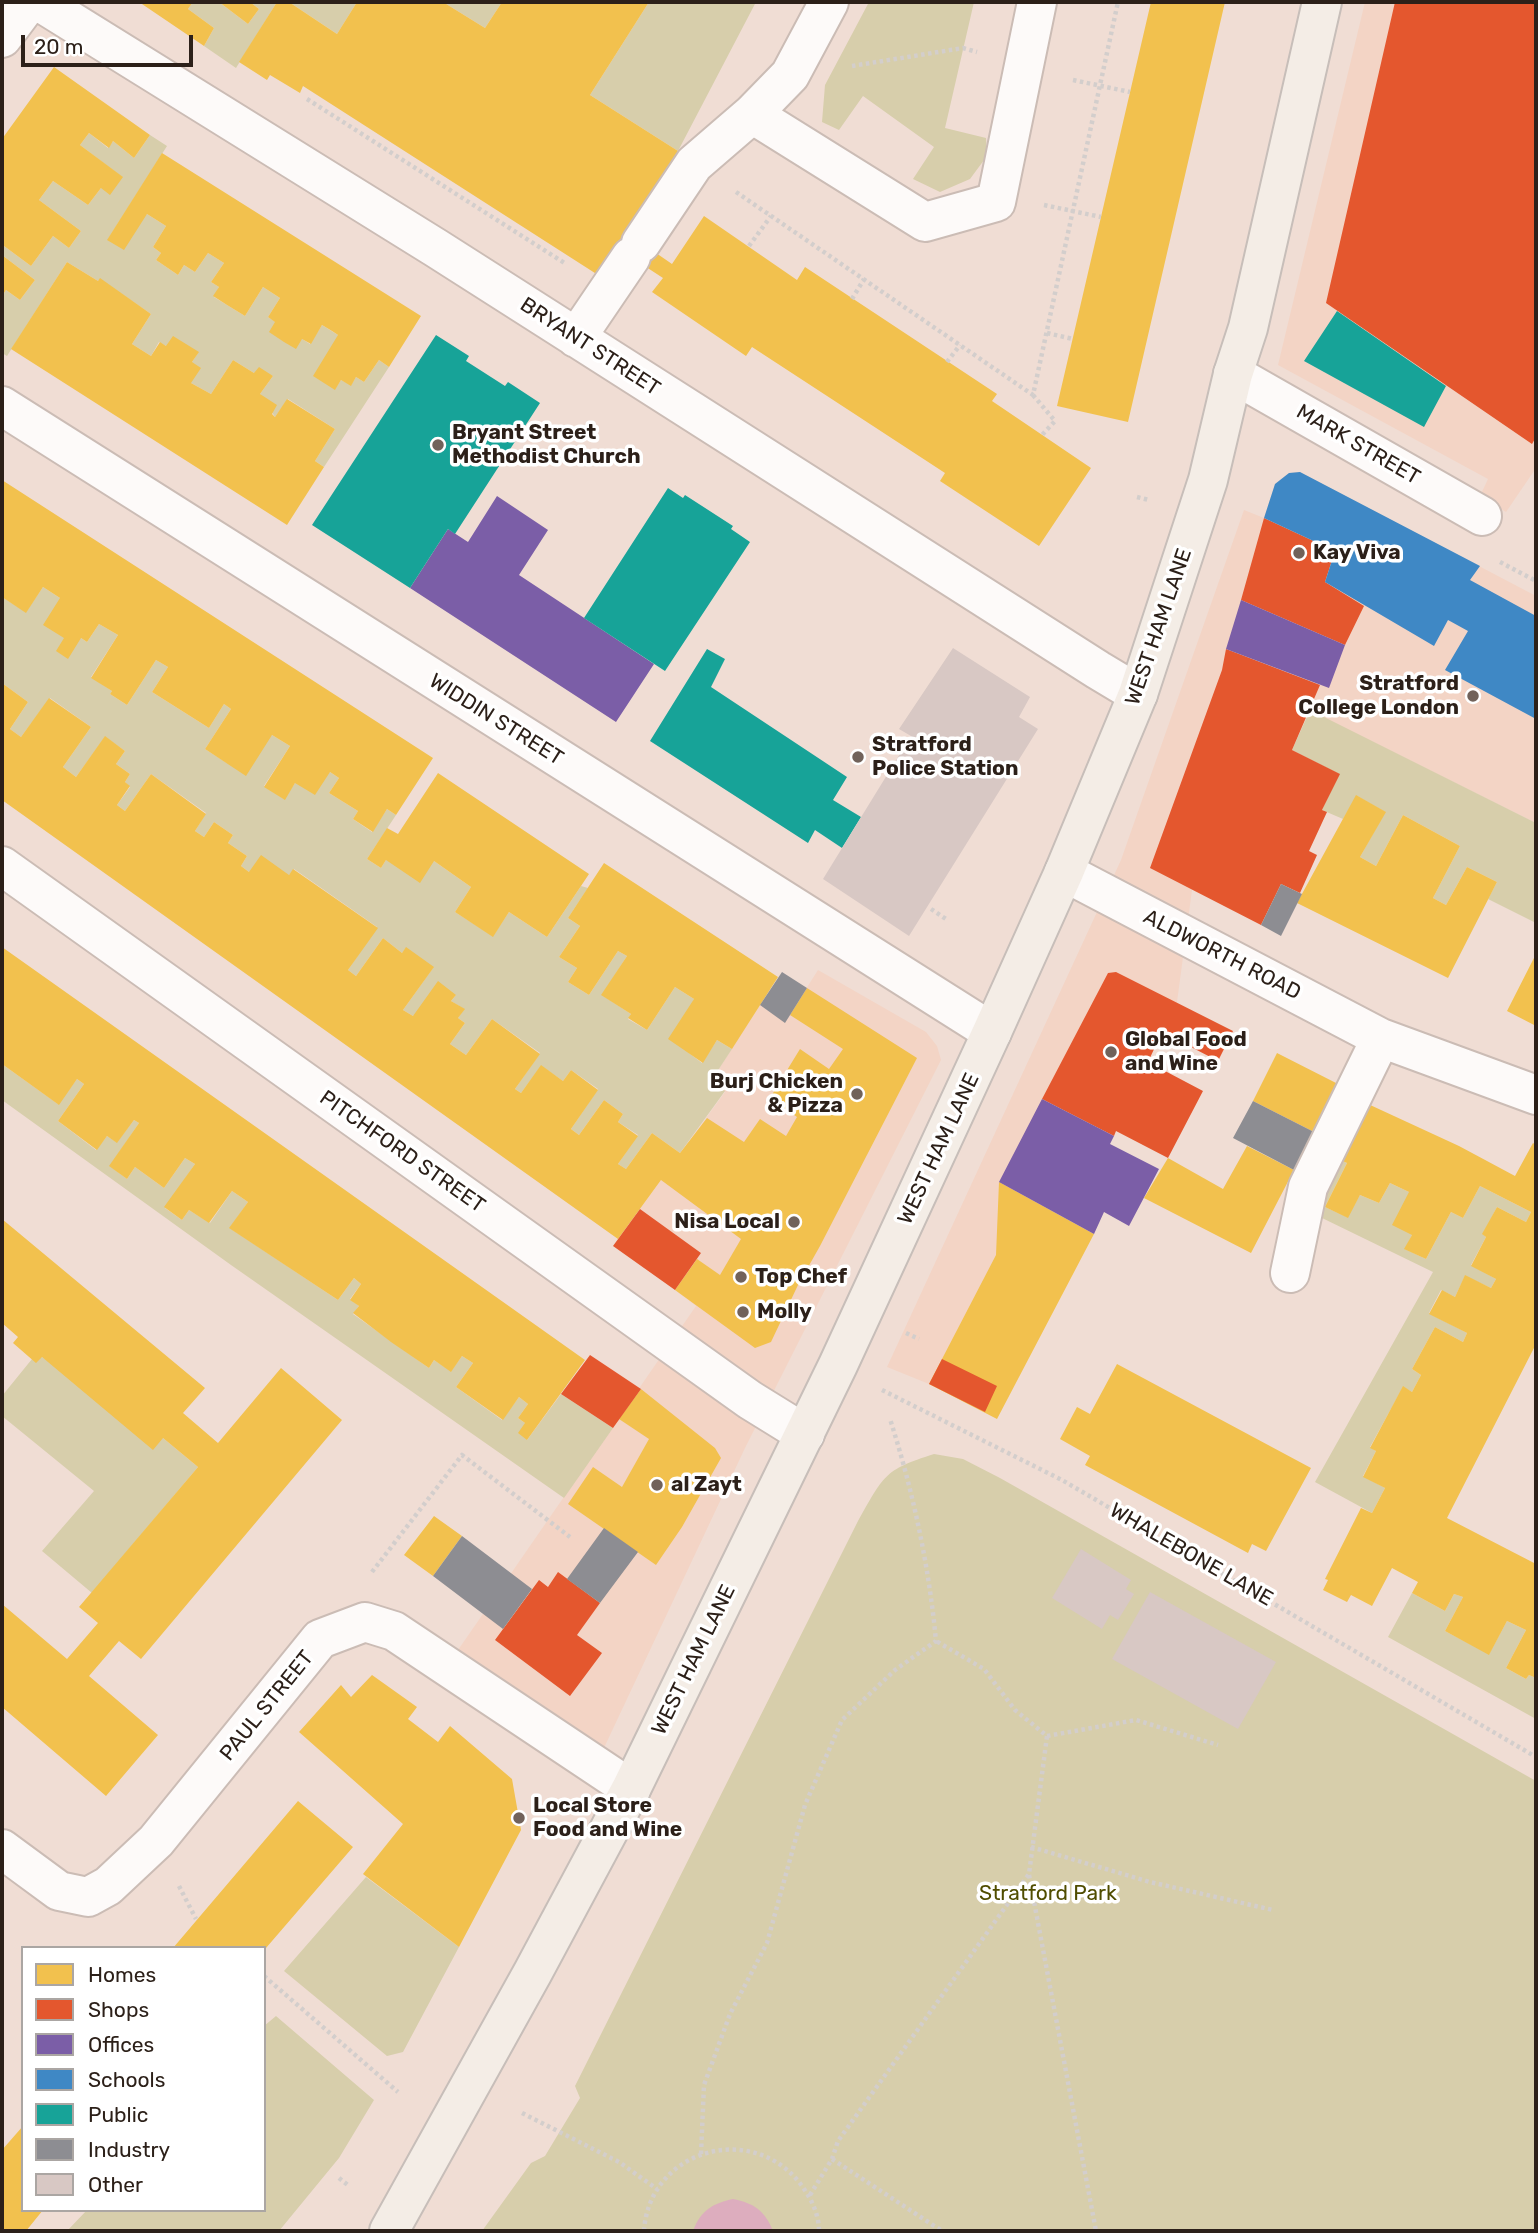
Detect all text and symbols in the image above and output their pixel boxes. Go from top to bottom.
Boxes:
scale bar [24,21,196,65]
text: 20 m [34,34,83,59]
street label: BRYANT STREET [515,292,665,402]
street label: MARK STREET [1292,399,1424,491]
place label: Bryant Street Methodist Church [452,420,641,470]
marker: Bryant Street Methodist Church [430,437,446,453]
place label: Kay Viva [1313,540,1401,566]
street label: WEST HAM LANE [1120,545,1198,709]
marker: Kay Viva [1291,545,1307,561]
street label: WIDDIN STREET [424,669,568,771]
place label: Stratford College London [1298,671,1459,721]
marker: Stratford College London [1465,688,1481,704]
place label: Stratford Police Station [872,732,1018,782]
marker: Stratford Police Station [850,749,866,765]
street label: ALDWORTH ROAD [1139,904,1305,1006]
place label: Global Food and Wine [1125,1027,1247,1077]
marker: Global Food and Wine [1103,1044,1119,1060]
place label: Burj Chicken & Pizza [710,1069,843,1119]
street label: WEST HAM LANE [893,1069,985,1229]
street label: PITCHFORD STREET [314,1085,490,1219]
marker: Burj Chicken & Pizza [849,1086,865,1102]
place label: Nisa Local [674,1209,780,1235]
marker: Nisa Local [786,1214,802,1230]
place label: Top Chef [755,1264,847,1290]
marker: Top Chef [733,1269,749,1285]
place label: Molly [757,1299,812,1325]
marker: Molly [735,1304,751,1320]
place label: al Zayt [671,1472,742,1498]
marker: al Zayt [649,1477,665,1493]
street label: WHALEBONE LANE [1105,1498,1277,1612]
street label: WEST HAM LANE [647,1581,741,1739]
street label: PAUL STREET [215,1646,319,1766]
place label: Local Store Food and Wine [533,1793,682,1843]
marker: Local Store Food and Wine [511,1810,527,1826]
park label: Stratford Park [979,1881,1117,1907]
legend [21,1946,266,2212]
text: Homes [88,1962,156,1987]
text: Shops [88,1997,149,2022]
text: Offices [88,2032,154,2057]
text: Schools [88,2067,165,2092]
text: Public [88,2102,148,2127]
text: Industry [88,2137,170,2162]
text: Other [88,2172,143,2197]

